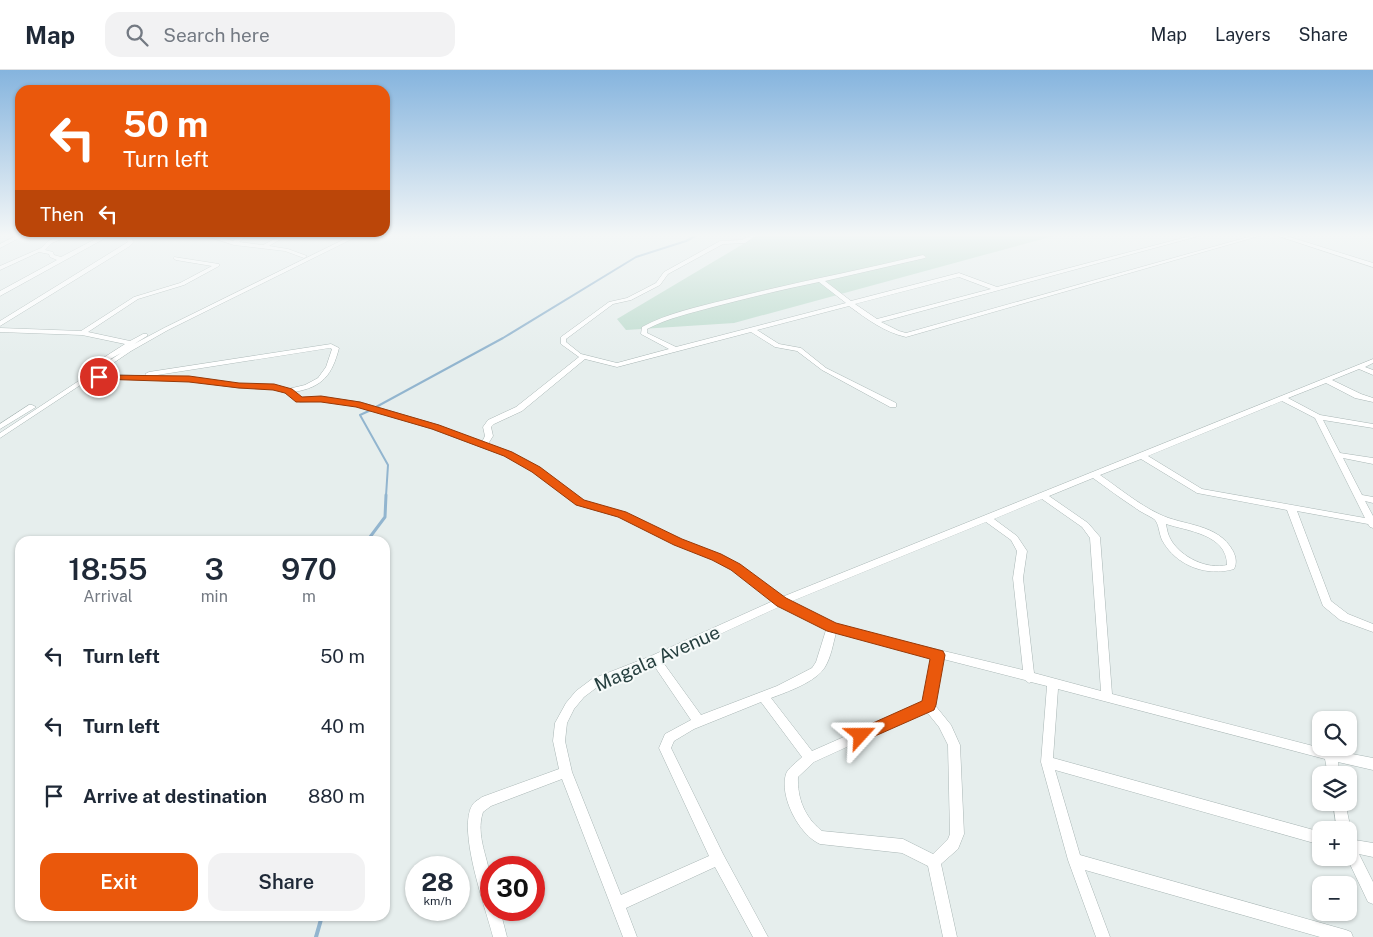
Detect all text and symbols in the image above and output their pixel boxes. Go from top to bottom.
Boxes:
search box [105,12,455,57]
text: Map [25,21,75,49]
icon: search [123,21,151,49]
text: Search here [163,24,270,46]
text: Map [1151,24,1187,45]
text: Layers [1215,24,1271,45]
text: Share [1299,24,1348,45]
text: 50 m [123,104,208,145]
icon: left [40,105,105,170]
text: Turn left [123,146,209,172]
icon: left [94,200,122,228]
text: Then [40,203,84,225]
pin [78,356,120,398]
icon: arrive [85,363,113,391]
text: 18:55 [68,551,148,587]
text: 3 [205,551,224,587]
text: 970 [281,551,337,587]
text: Arrival [83,587,133,606]
text: min [201,587,228,606]
text: m [302,587,316,606]
street label: Magala Avenue [591,620,723,696]
icon: left [40,642,68,670]
text: Turn left [83,645,160,667]
text: 50 m [320,645,365,667]
position arrow [834,708,886,760]
map controls [1312,711,1357,921]
button: search [1312,711,1357,756]
icon: left [40,712,68,740]
text: Turn left [83,715,160,737]
text: 40 m [320,715,365,737]
button: layers [1312,766,1357,811]
icon: arrive [40,782,68,810]
text: Arrive at destination [83,785,267,807]
text: 880 m [308,785,365,807]
button: + [1312,821,1357,866]
button: Exit [40,853,198,911]
button: Share [208,853,365,911]
speed limit sign: 30 [480,856,545,921]
text: 28 [421,867,454,897]
button: − [1312,876,1357,921]
text: km/h [423,894,452,908]

